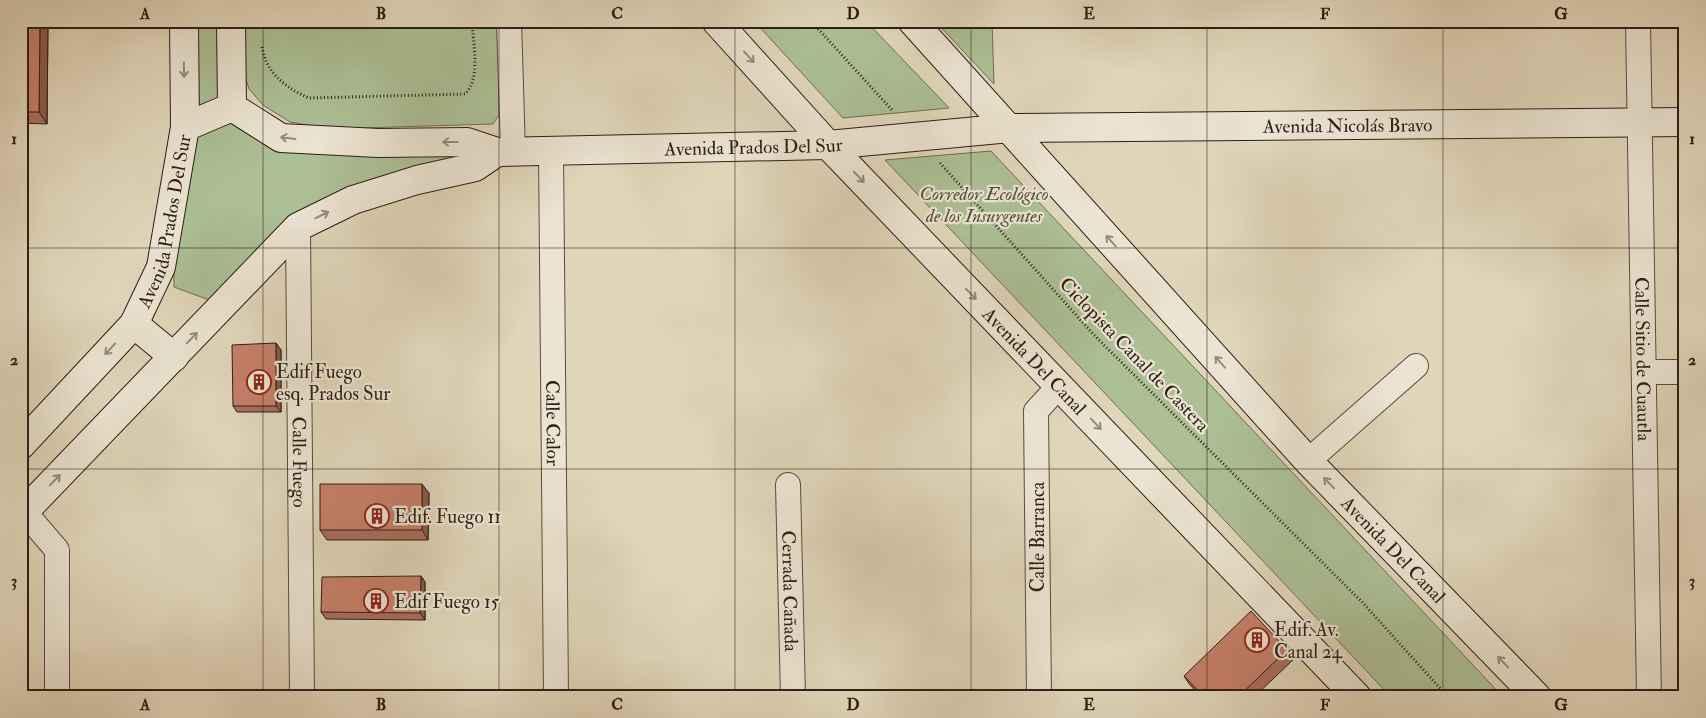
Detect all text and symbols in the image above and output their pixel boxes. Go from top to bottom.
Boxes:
text: A [139,4,151,24]
text: B [376,4,386,24]
text: C [611,4,623,24]
text: D [846,4,860,24]
text: E [1083,4,1095,24]
text: F [1320,4,1330,24]
text: G [1554,4,1568,24]
one-way arrow [743,51,755,64]
one-way arrow [179,62,189,78]
street label: Avenida Nicolás Bravo [1262,113,1432,139]
text: 1 [11,129,17,149]
text: 1 [1689,129,1695,149]
street label: Avenida Prados Del Sur [132,133,197,313]
one-way arrow [280,133,296,143]
street label: Avenida Prados Del Sur [663,133,844,161]
one-way arrow [442,137,458,147]
one-way arrow [853,171,865,183]
park label: Corredor Ecológico de los Insurgentes [919,182,1049,228]
one-way arrow [314,210,329,219]
one-way arrow [1105,235,1117,248]
street label: Ciclopista Canal de Castera [1053,272,1215,438]
street label: Calle Sitio de Cuautla [1629,277,1656,442]
one-way arrow [965,288,977,301]
street label: Avenida Del Canal [976,302,1091,420]
one-way arrow [186,331,198,344]
one-way arrow [104,343,116,355]
text: 2 [10,350,18,370]
text: 2 [1688,350,1696,370]
one-way arrow [1214,356,1225,369]
place label: Edif Fuego esq. Prados Sur [276,360,390,406]
building icon: Edif Fuego esq. Prados Sur [246,369,272,395]
street label: Calle Calor [540,380,565,466]
street label: Calle Fuego [287,416,311,508]
one-way arrow [1090,418,1102,431]
one-way arrow [49,474,61,486]
one-way arrow [1323,476,1335,489]
street label: Calle Barranca [1026,481,1050,592]
street label: Avenida Del Canal [1335,491,1450,609]
building icon: Edif. Fuego 11 [364,503,390,529]
place label: Edif. Fuego 11 [394,505,501,529]
street label: Cerrada Cañada [776,530,803,652]
text: 3 [11,571,17,591]
text: 3 [1689,571,1695,591]
building icon: Edif Fuego 15 [363,588,389,614]
place label: Edif Fuego 15 [394,590,500,614]
place label: Edif. Av. Canal 24 [1274,618,1343,664]
building icon: Edif. Av. Canal 24 [1244,627,1270,653]
one-way arrow [1497,656,1509,668]
text: A [139,695,151,715]
text: B [376,695,386,715]
text: C [611,695,623,715]
text: D [846,695,860,715]
text: E [1083,695,1095,715]
text: F [1320,695,1330,715]
text: G [1554,695,1568,715]

